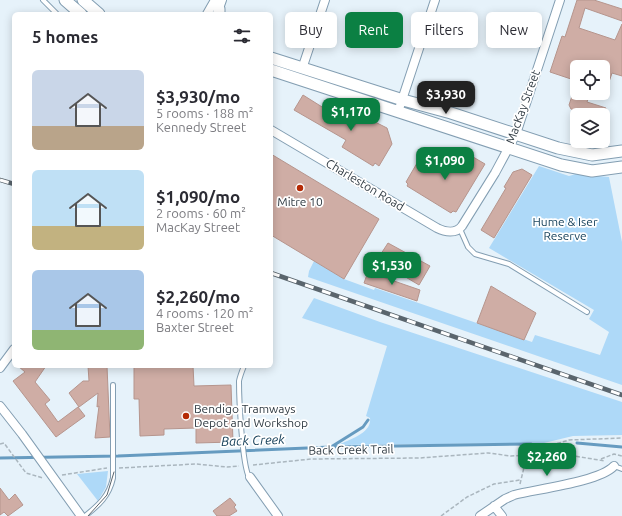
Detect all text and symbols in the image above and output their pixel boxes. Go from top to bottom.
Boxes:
chip: Buy [285,12,337,48]
chip: Rent [345,12,403,48]
chip: Filters [411,12,478,48]
chip: New [486,12,542,48]
icon: filters [231,25,253,47]
text: 5 homes [32,27,98,46]
map controls [570,60,610,148]
button: locate [570,60,610,100]
street label: MacKay Street [503,68,542,146]
pin: $3,930 [413,81,479,115]
icon: home [64,86,112,134]
text: $3,930/mo [156,87,240,106]
text: $3,930 [426,87,466,101]
pin: $1,170 [318,98,384,132]
text: $1,170 [331,104,371,118]
text: 5 rooms · 188 m² [156,106,253,120]
button: layers [570,108,610,148]
text: Kennedy Street [156,120,246,134]
pin: $1,090 [412,147,478,181]
text: $1,090 [425,153,465,167]
street label: Charleston Road [324,156,407,213]
marker: Mitre 10 [295,183,305,193]
icon: home [64,186,112,234]
text: $1,090/mo [156,187,240,206]
place label: Mitre 10 [277,195,323,208]
text: 2 rooms · 60 m² [156,206,246,220]
park label: Hume & Iser Reserve [533,215,598,242]
text: MacKay Street [156,220,240,234]
pin: $1,530 [359,252,425,286]
text: $1,530 [372,258,412,272]
icon: home [64,286,112,334]
text: $2,260/mo [156,287,240,306]
text: 4 rooms · 120 m² [156,306,253,320]
text: Baxter Street [156,320,234,334]
place label: Bendigo Tramways Depot and Workshop [194,402,308,429]
marker: Bendigo Tramways Depot and Workshop [181,411,191,421]
water label: Back Creek [221,432,285,448]
street label: Back Creek Trail [308,442,394,457]
pin: $2,260 [514,443,580,477]
text: $2,260 [527,449,567,463]

